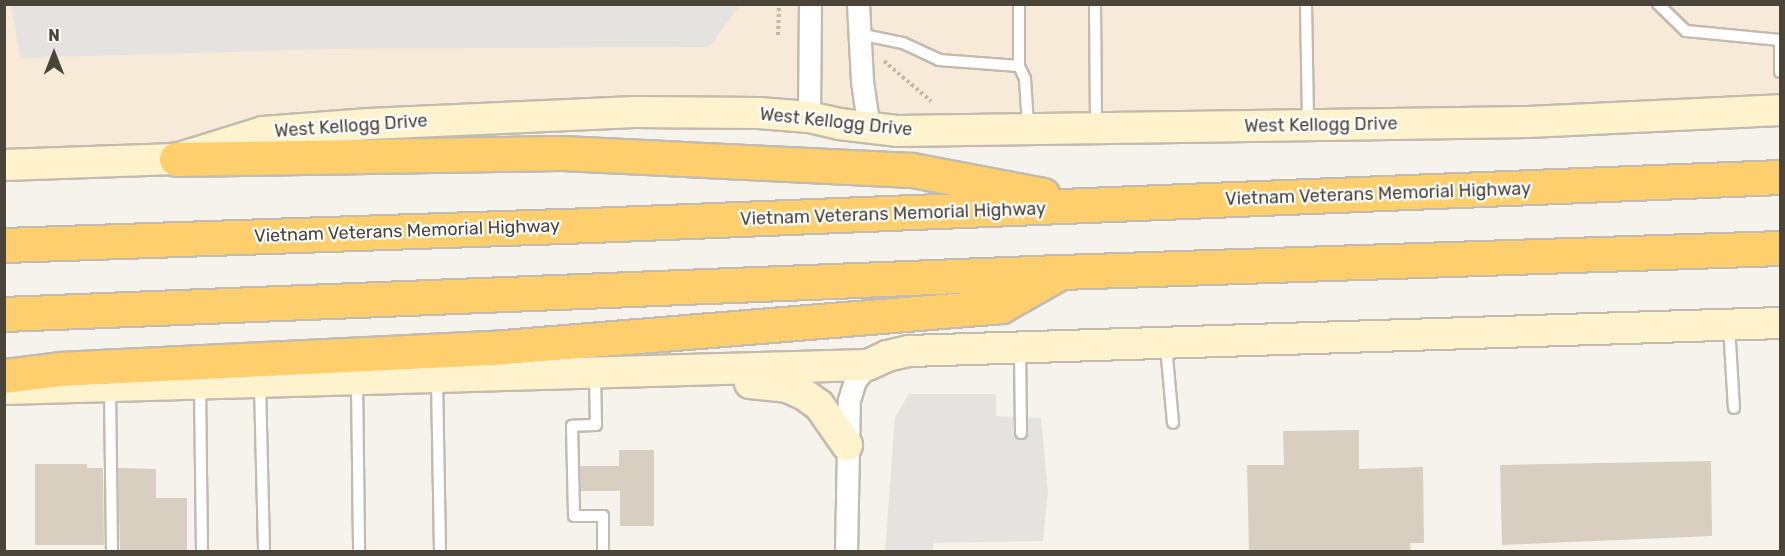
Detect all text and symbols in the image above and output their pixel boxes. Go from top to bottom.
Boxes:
north arrow [24,24,84,84]
text: N [48,26,60,45]
street label: West Kellogg Drive [759,103,913,141]
street label: West Kellogg Drive [274,110,428,142]
street label: West Kellogg Drive [1244,113,1398,137]
street label: Vietnam Veterans Memorial Highway [1224,178,1532,210]
street label: Vietnam Veterans Memorial Highway [739,198,1047,230]
street label: Vietnam Veterans Memorial Highway [253,215,561,247]

